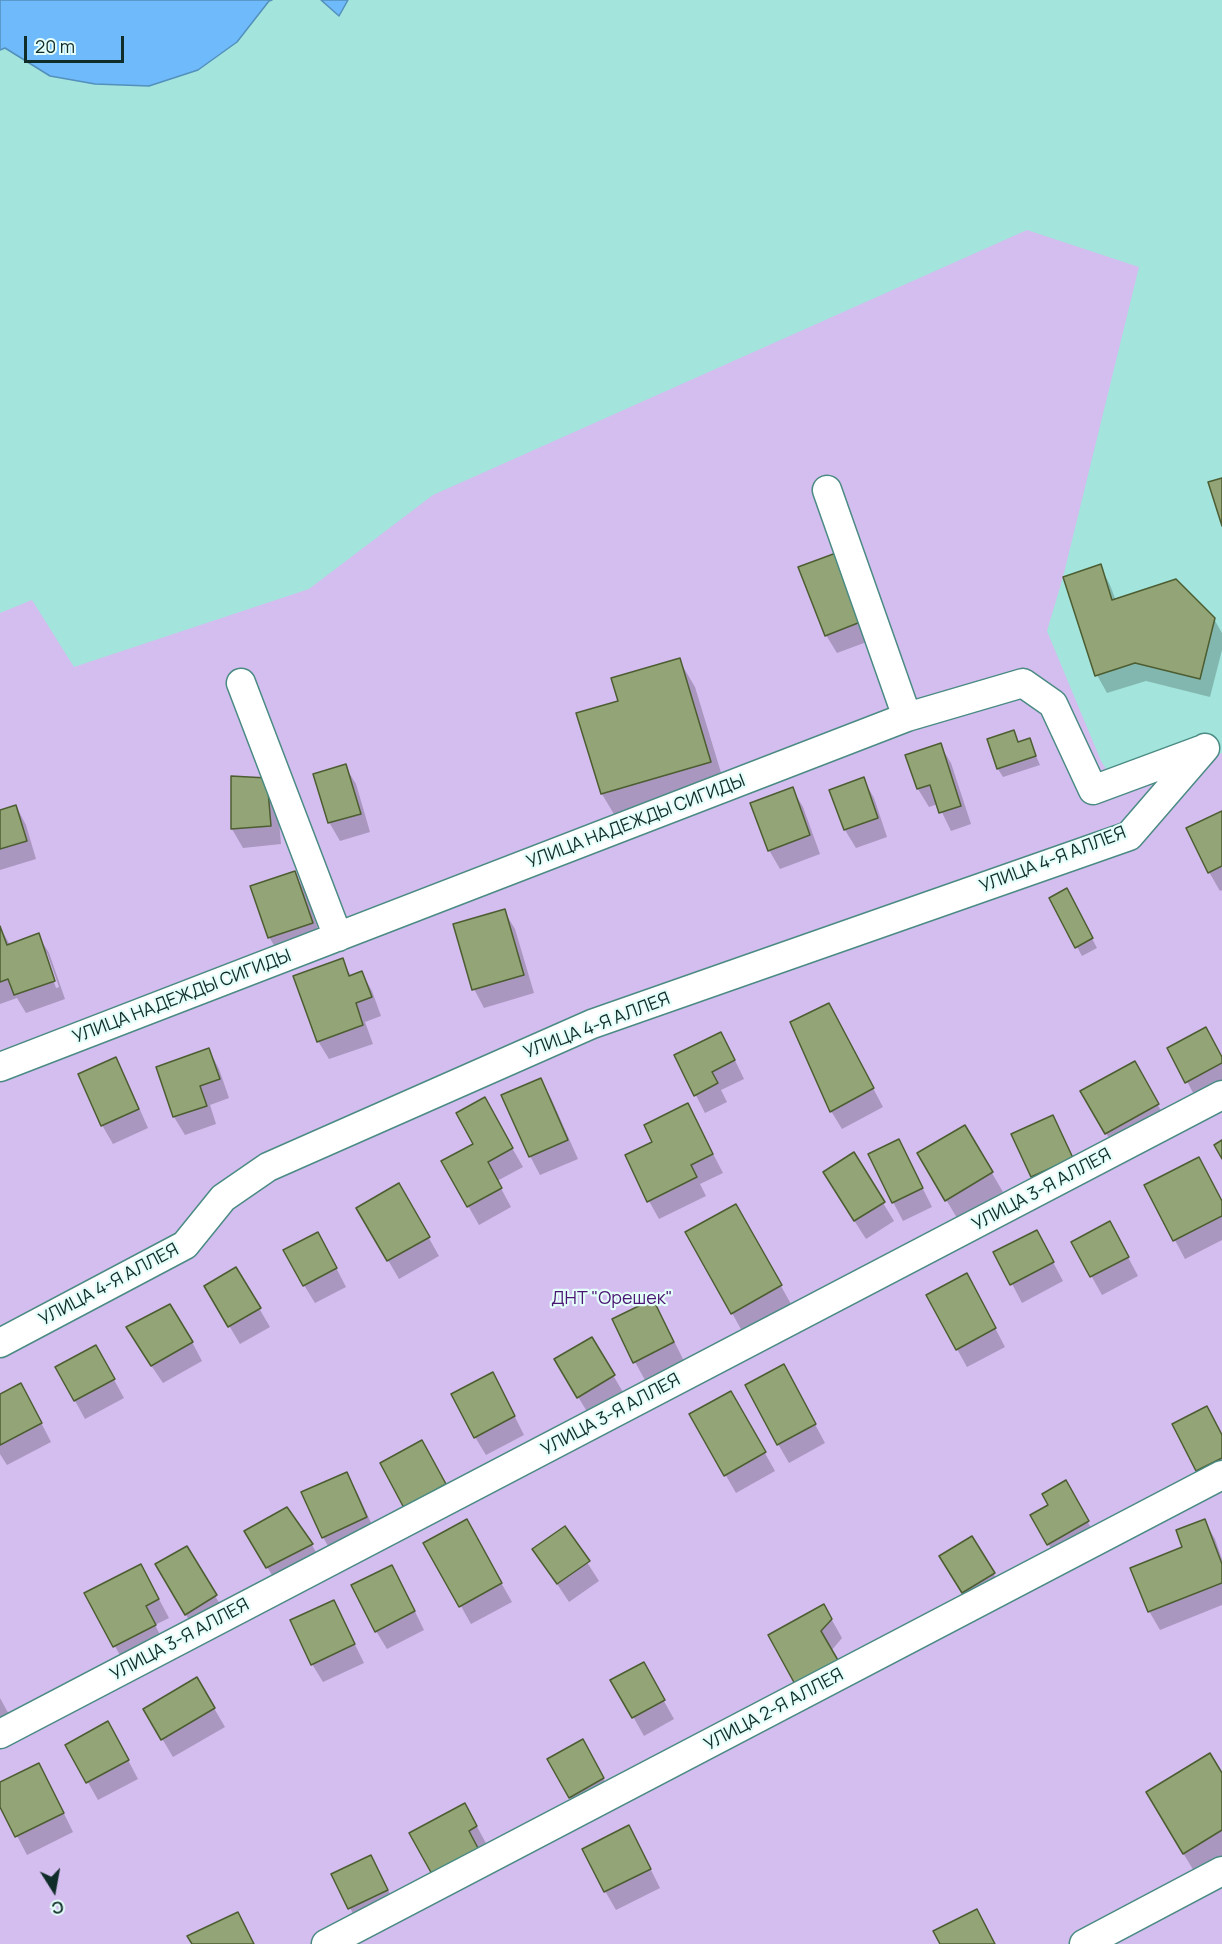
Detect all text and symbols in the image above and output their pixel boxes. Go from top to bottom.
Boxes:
scale bar [27,24,128,62]
text: 20 m [35,34,75,58]
street label: УЛИЦА НАДЕЖДЫ СИГИДЫ [524,770,748,874]
street label: УЛИЦА 4-Я АЛЛЕЯ [977,822,1129,898]
street label: УЛИЦА НАДЕЖДЫ СИГИДЫ [70,945,294,1049]
street label: УЛИЦА 4-Я АЛЛЕЯ [521,988,673,1064]
street label: УЛИЦА 3-Я АЛЛЕЯ [969,1144,1115,1236]
street label: УЛИЦА 4-Я АЛЛЕЯ [36,1239,182,1331]
park label: ДНТ "Орешек" [551,1288,673,1310]
street label: УЛИЦА 3-Я АЛЛЕЯ [538,1369,684,1461]
street label: УЛИЦА 3-Я АЛЛЕЯ [107,1594,253,1686]
street label: УЛИЦА 2-Я АЛЛЕЯ [701,1664,847,1756]
north arrow [24,1860,84,1920]
text: С [50,1896,65,1920]

